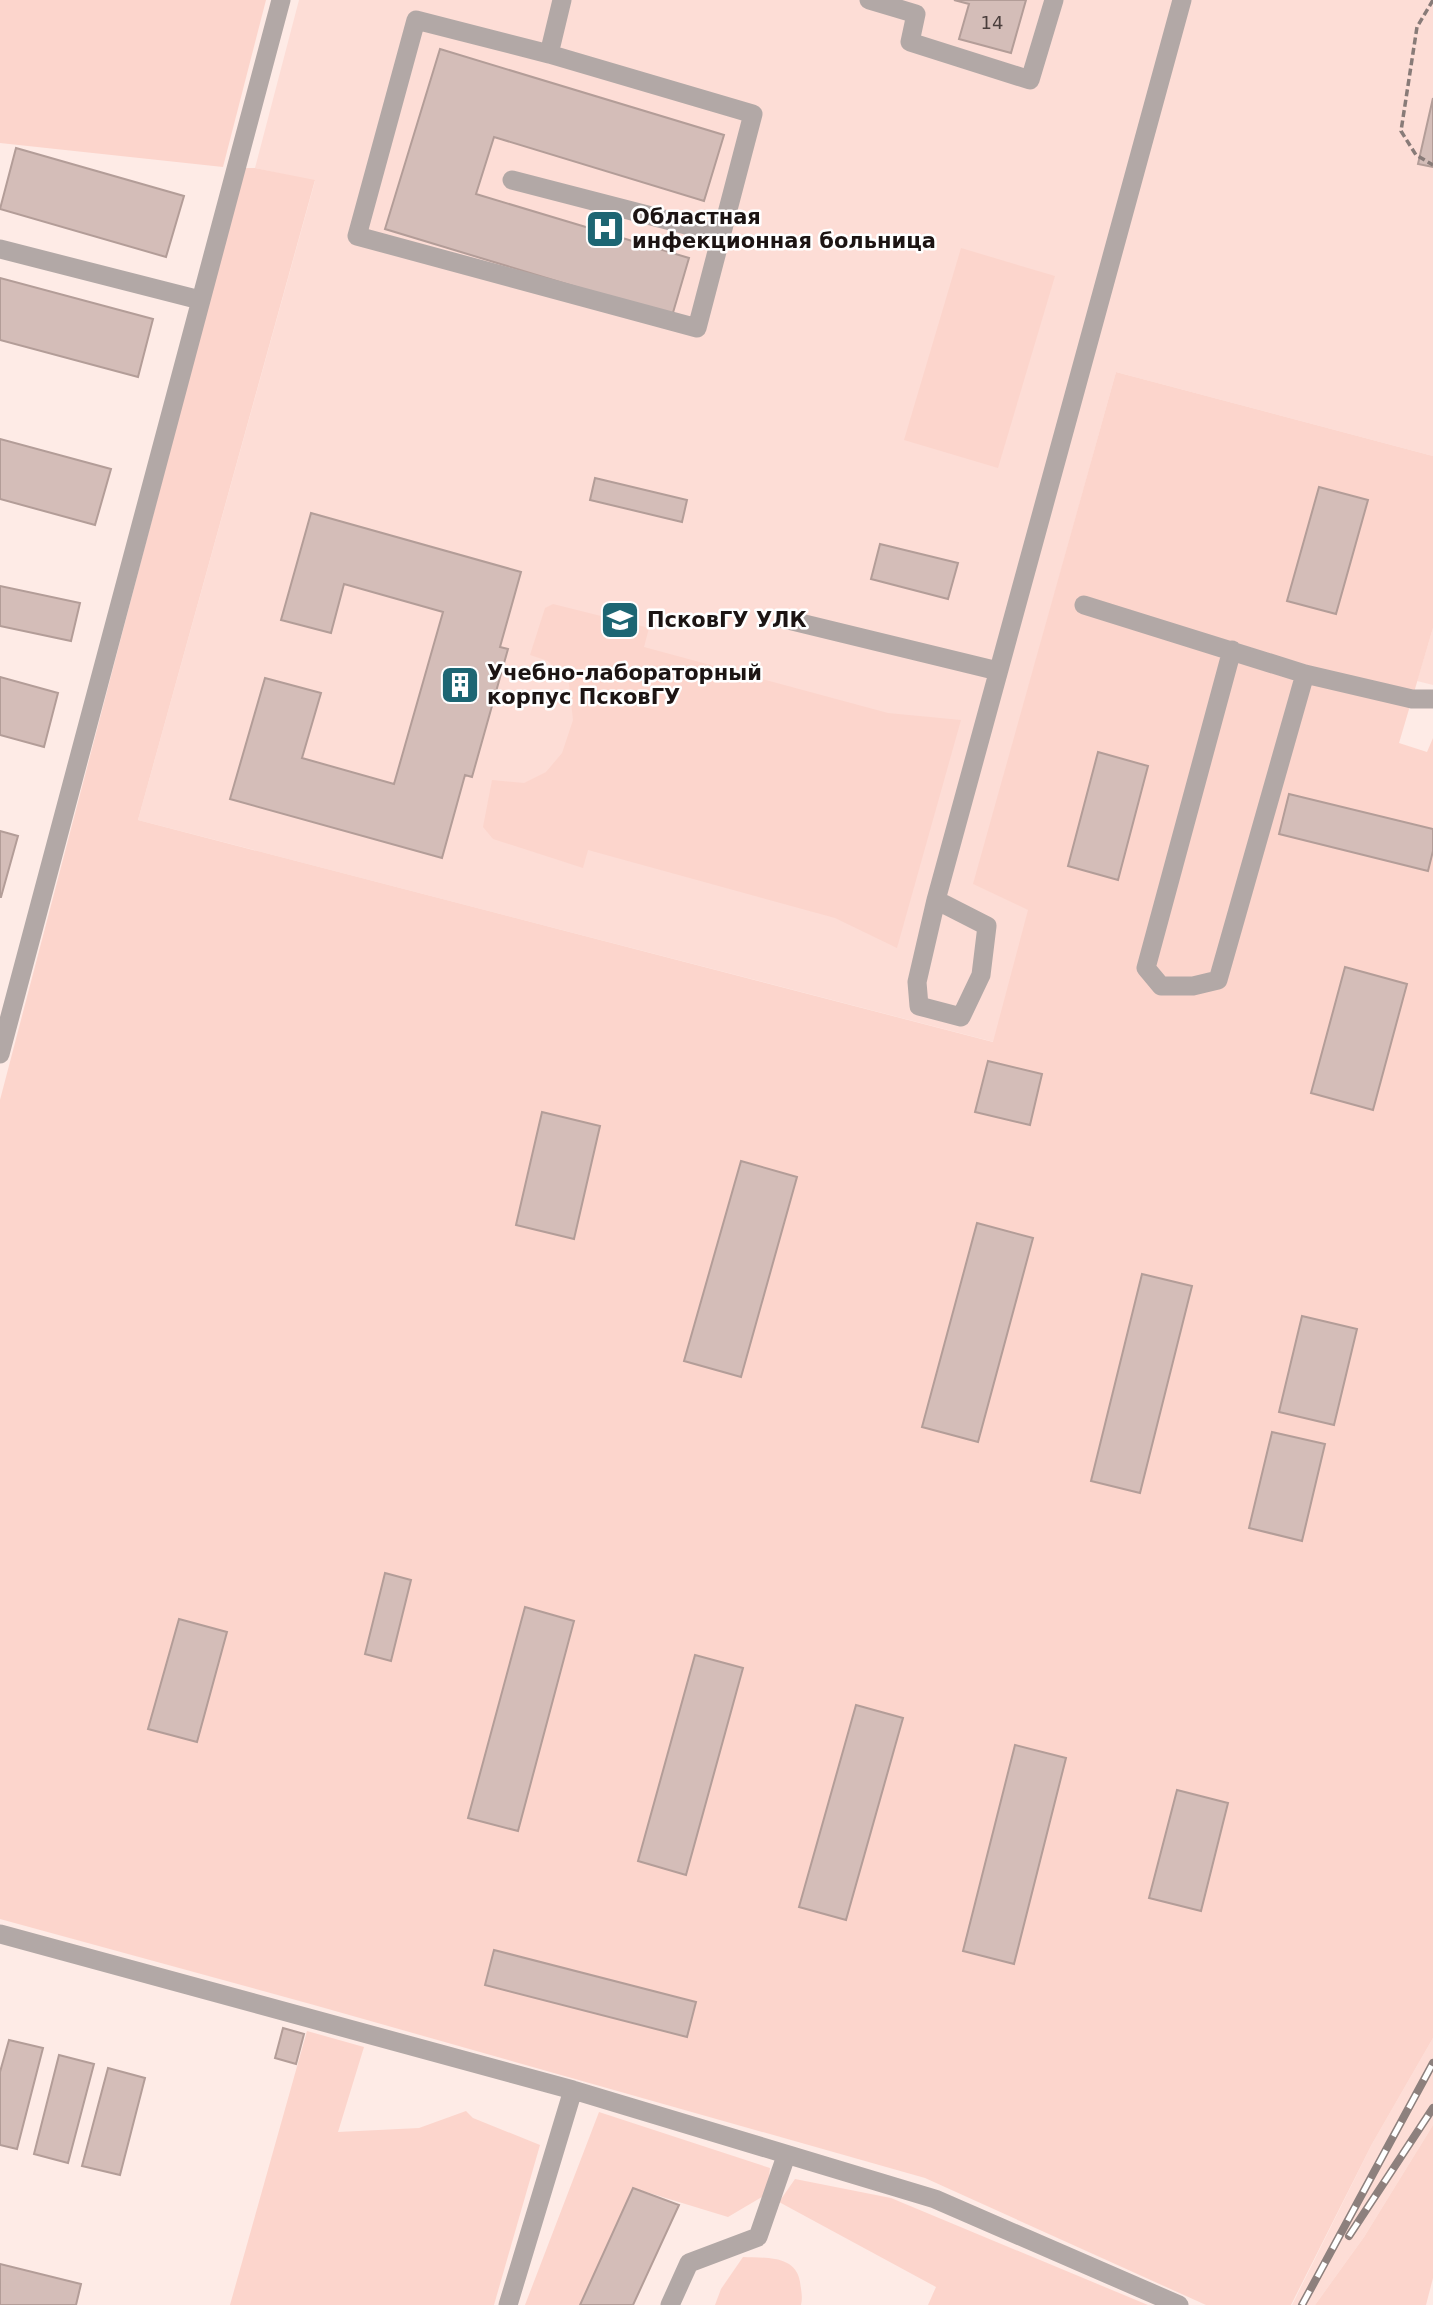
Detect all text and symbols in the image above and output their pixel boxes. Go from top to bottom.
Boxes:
house number: 14 [981,12,1003,33]
place label: Областная инфекционная больница [632,205,936,253]
hospital icon: Областная инфекционная больница [584,208,626,250]
school or university icon: ПсковГУ УЛК [599,599,641,641]
place label: ПсковГУ УЛК [647,608,807,632]
place label: Учебно-лабораторный корпус ПсковГУ [487,661,762,709]
building icon: Учебно-лабораторный корпус ПсковГУ [439,664,481,706]

